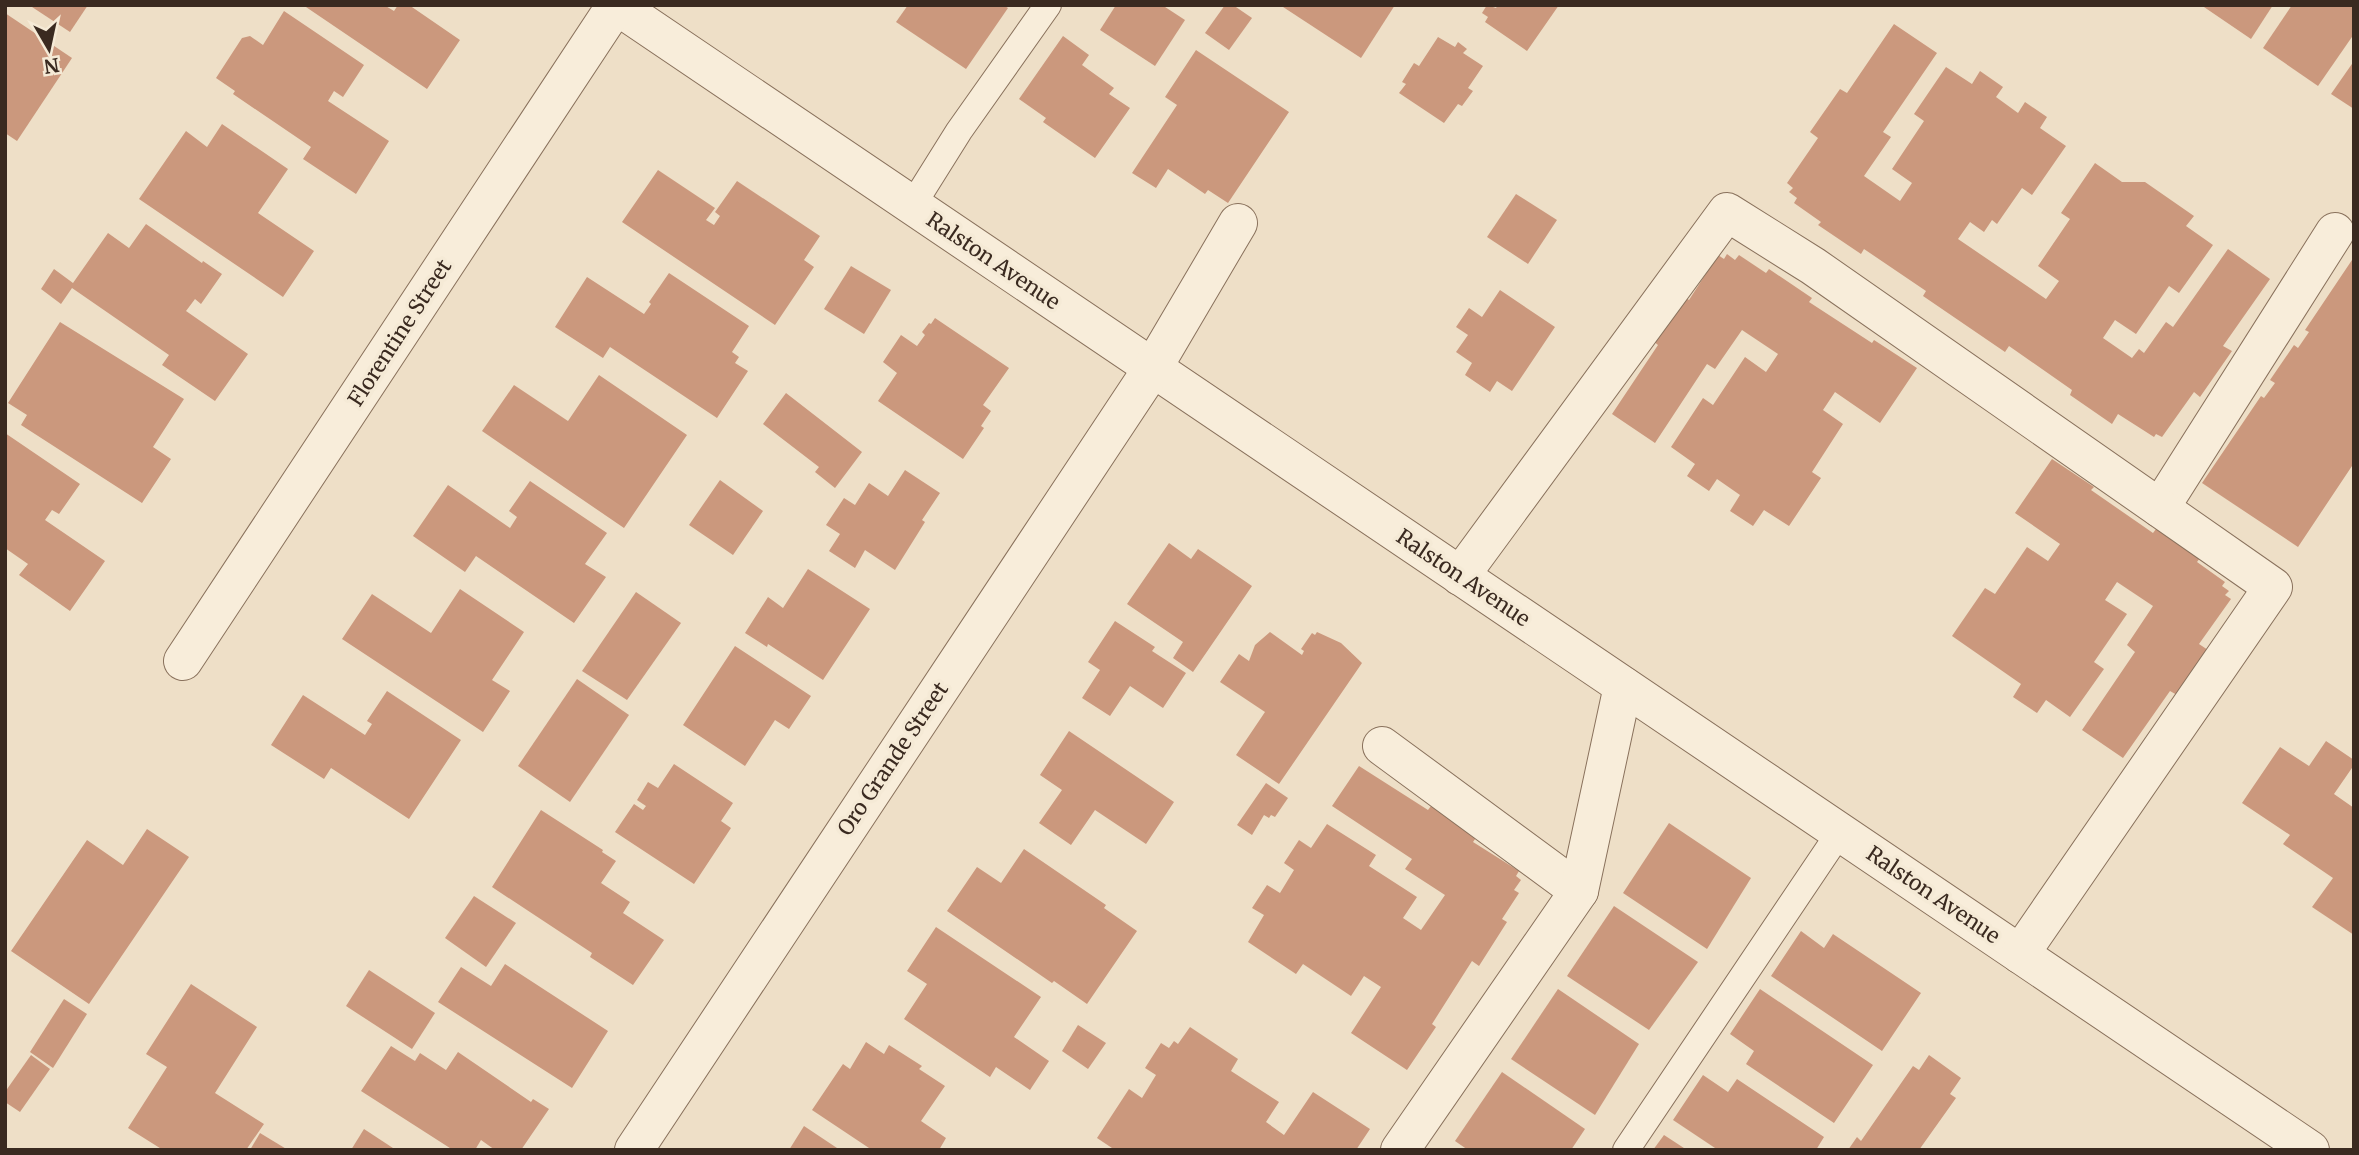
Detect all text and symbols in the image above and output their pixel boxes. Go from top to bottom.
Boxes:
north arrow [14,14,84,84]
text: N [42,53,61,79]
street label: Ralston Avenue [921,206,1065,315]
street label: Florentine Street [342,254,457,411]
street label: Ralston Avenue [1391,523,1535,632]
street label: Oro Grande Street [831,677,954,841]
street label: Ralston Avenue [1861,840,2005,949]

